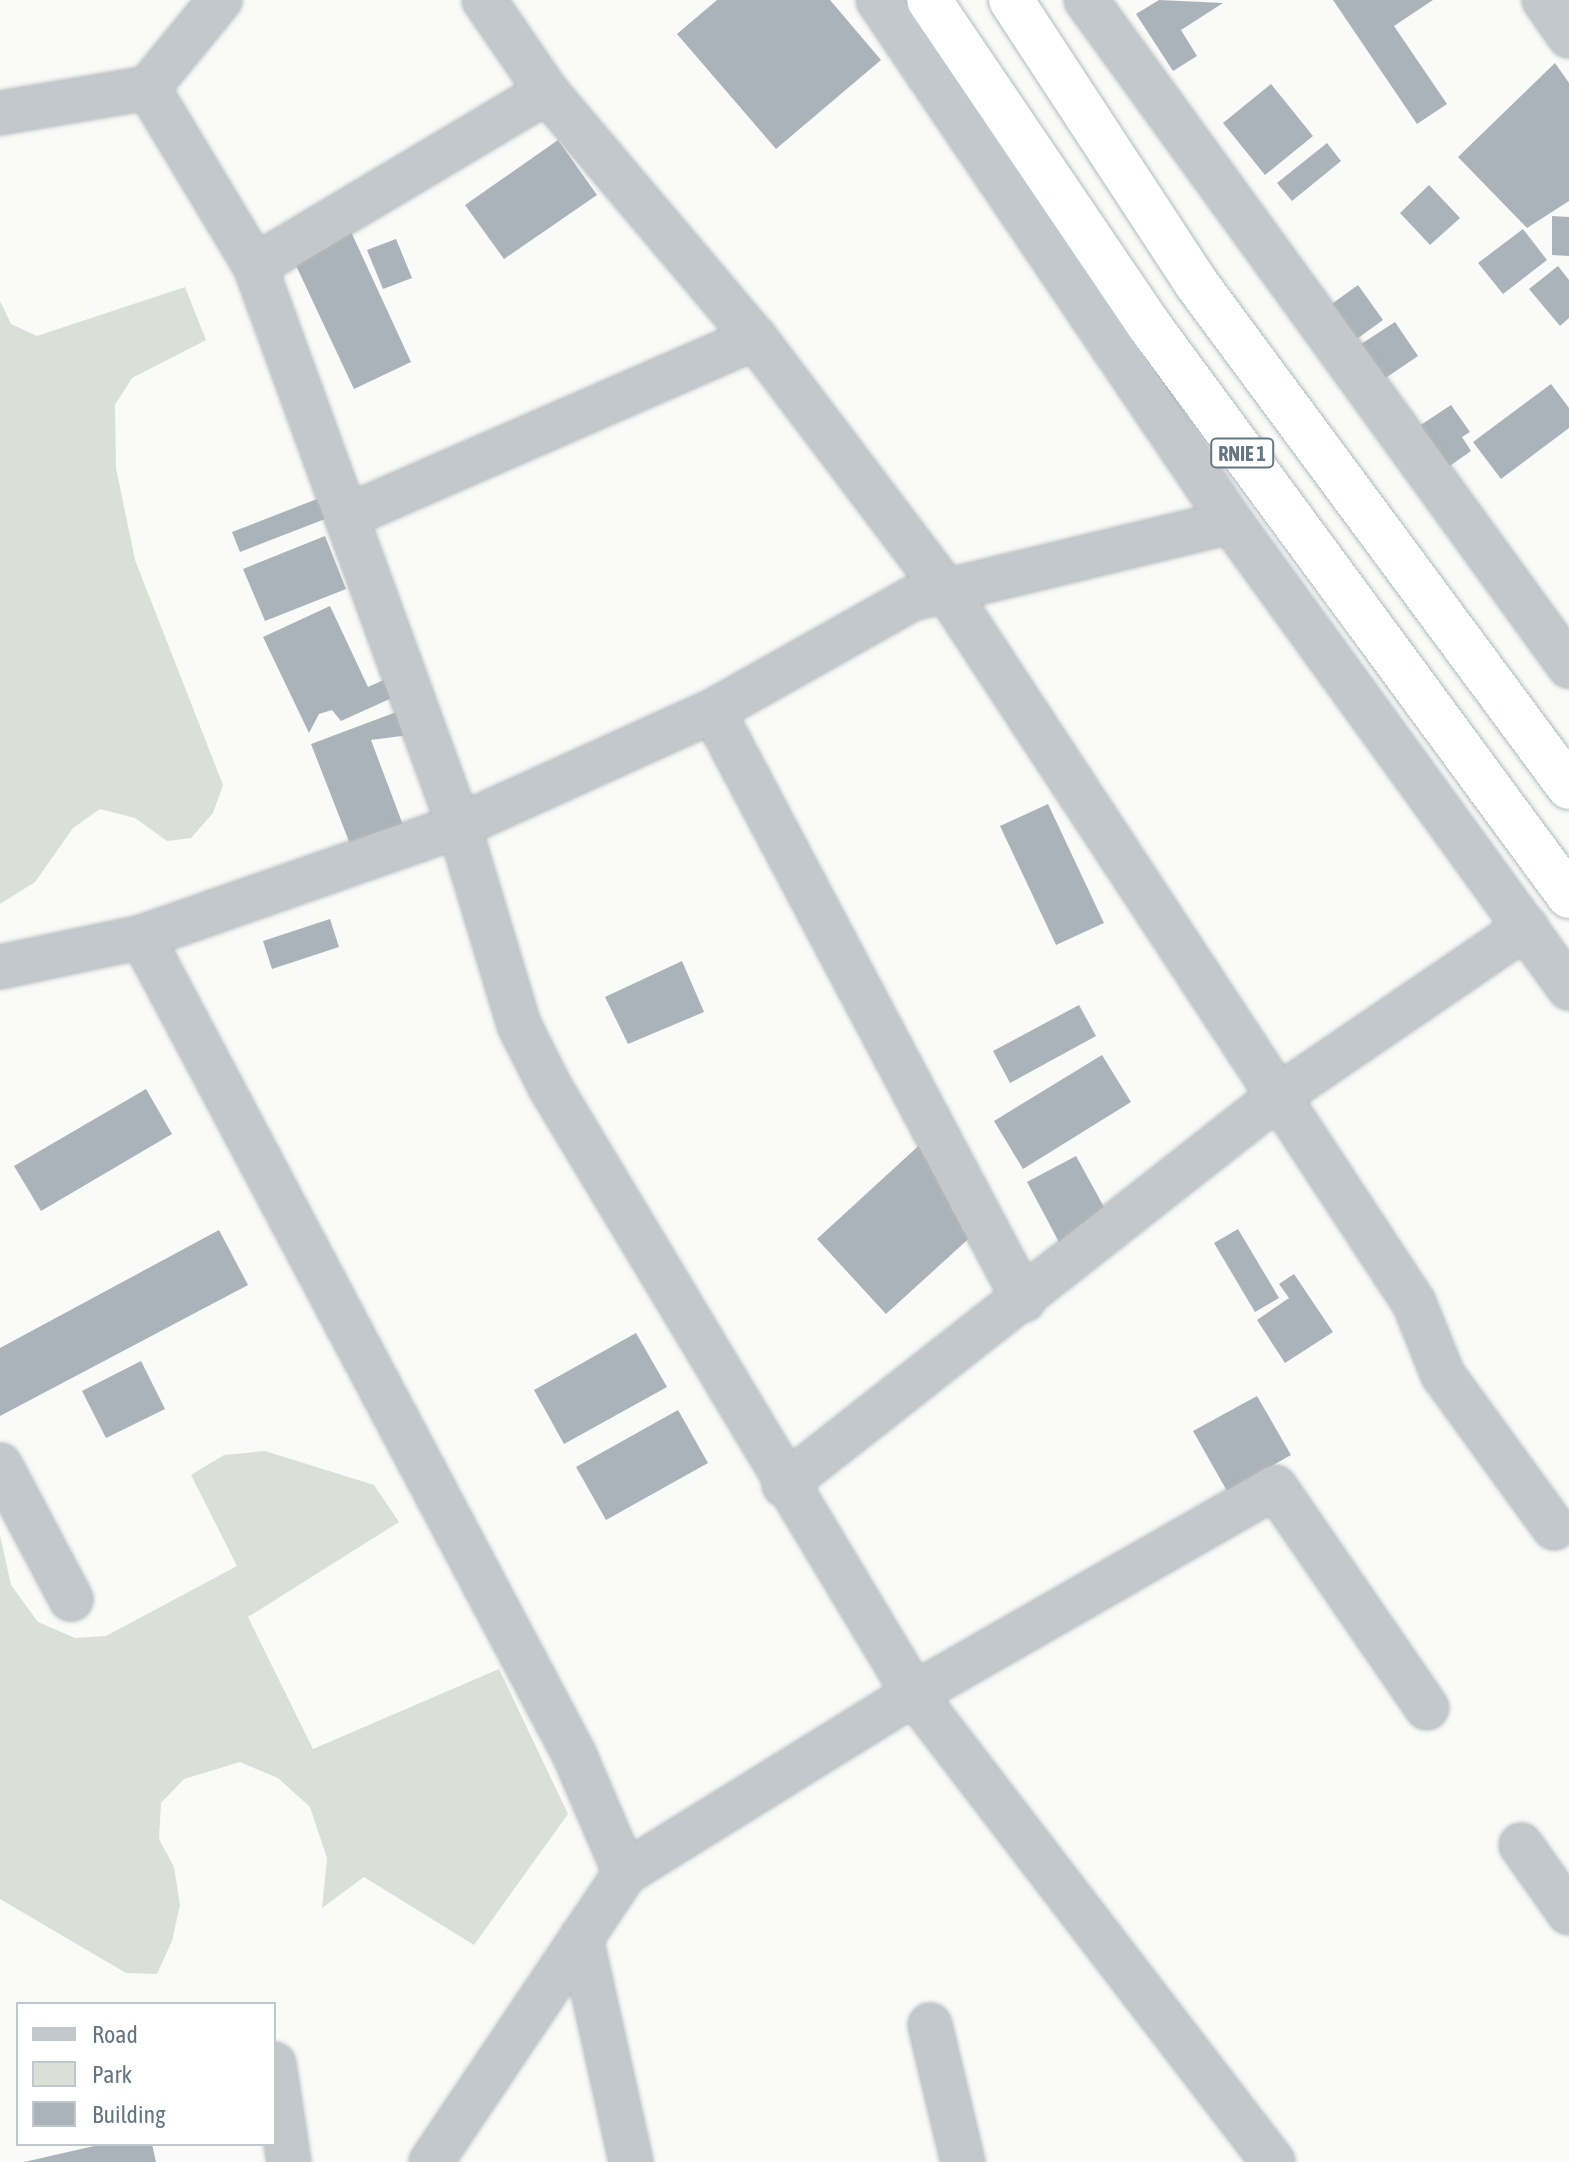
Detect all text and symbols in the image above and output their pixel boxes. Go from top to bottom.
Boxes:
road number: RNIE 1 [1210,437,1274,469]
legend [16,2002,276,2146]
text: Road [92,2021,138,2048]
text: Park [92,2061,132,2088]
text: Building [92,2101,165,2128]

